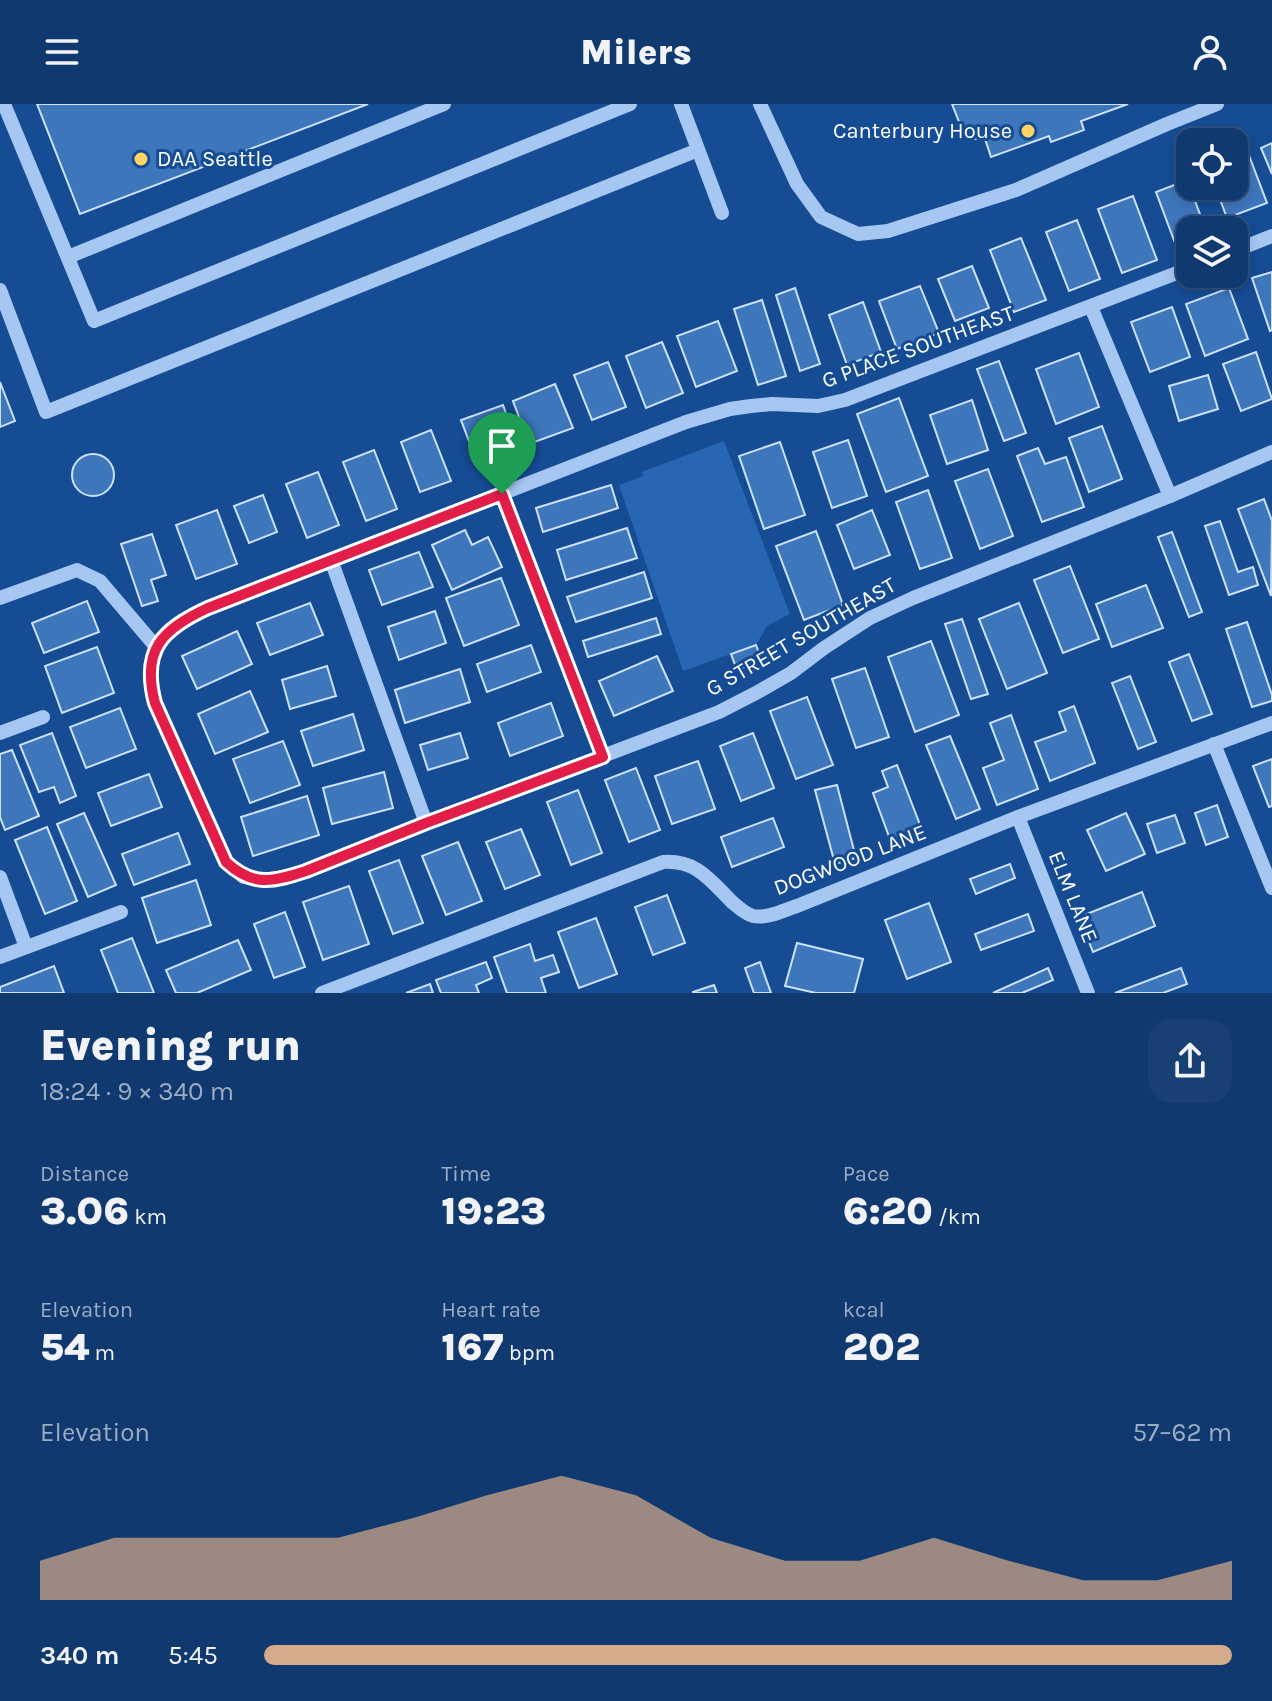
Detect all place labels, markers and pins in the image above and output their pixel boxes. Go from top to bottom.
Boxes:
place label: Canterbury House [833,118,1012,144]
marker: Canterbury House [1019,122,1037,140]
place label: DAA Seattle [157,146,273,172]
marker: DAA Seattle [132,150,150,168]
pin [468,412,536,494]

